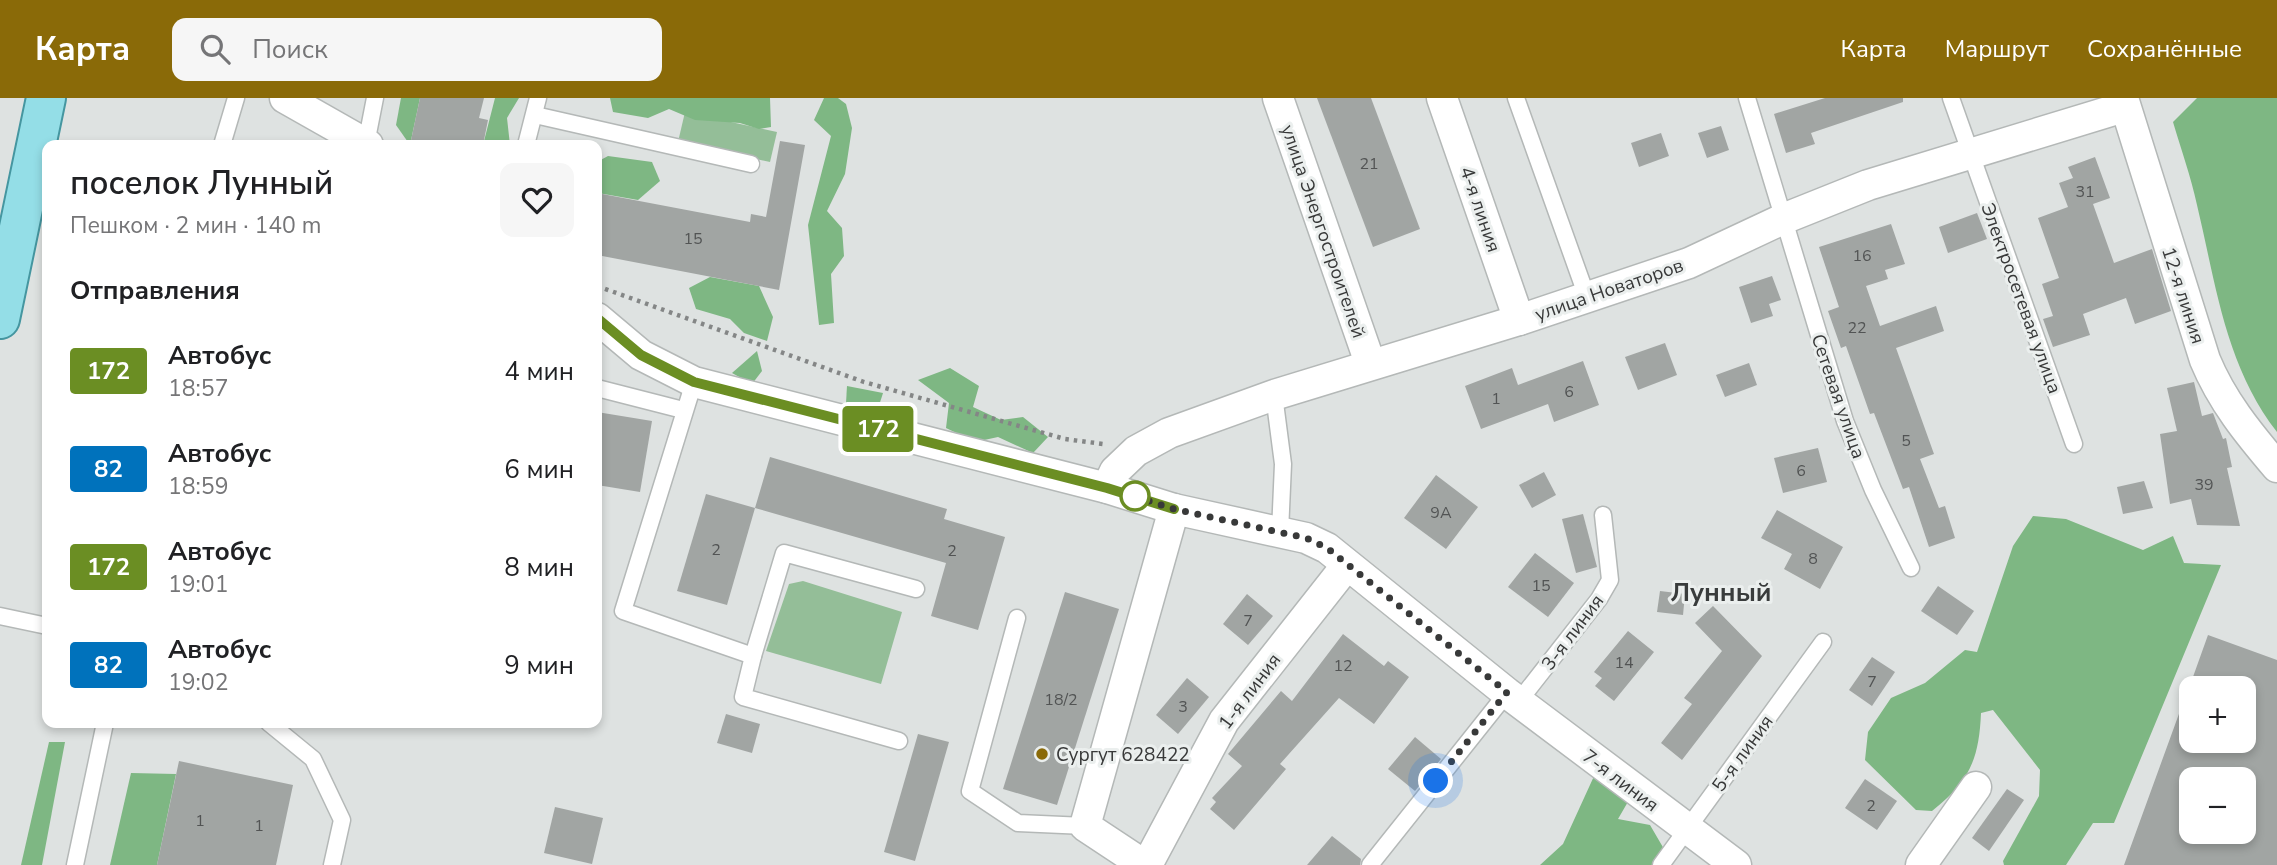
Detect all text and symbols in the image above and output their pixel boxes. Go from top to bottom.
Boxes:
search box [172,18,662,81]
text: Карта [35,27,130,72]
icon: search [196,30,234,68]
text: Поиск [252,32,328,67]
text: Карта [1841,33,1907,65]
text: Маршрут [1945,33,2049,65]
text: Сохранённые [2087,33,2242,65]
street label: улица Энергостроителей [1274,121,1372,341]
house number: 21 [1359,153,1379,175]
text: поселок Лунный [70,161,333,206]
button: heart [500,163,574,237]
street label: 4-я линия [1453,163,1507,256]
house number: 31 [2075,181,2095,203]
street label: Электросетевая улица [1974,199,2068,397]
text: Пешком · 2 мин · 140 m [70,210,321,241]
house number: 15 [683,228,703,250]
street label: 12-я линия [2155,244,2211,347]
house number: 16 [1852,245,1872,267]
street label: улица Новаторов [1532,252,1687,328]
text: Отправления [70,273,240,308]
house number: 22 [1847,317,1867,339]
street label: Сетевая улица [1805,330,1872,462]
text: Автобус [168,338,271,373]
text: 4 мин [504,354,574,389]
text: 172 [87,355,130,387]
text: 18:57 [168,373,228,404]
house number: 6 [1564,381,1574,403]
house number: 1 [1491,388,1501,410]
line badge: 172 [838,406,918,452]
text: 172 [856,413,900,445]
house number: 5 [1901,430,1911,452]
text: Автобус [168,436,271,471]
text: 6 мин [504,452,574,487]
text: 82 [94,453,123,485]
house number: 6 [1796,460,1806,482]
text: 18:59 [168,471,228,502]
house number: 39 [2194,474,2214,496]
unlabelled marker [1120,481,1150,511]
house number: 9А [1430,502,1452,524]
text: Автобус [168,534,271,569]
house number: 2 [711,539,721,561]
house number: 2 [947,540,957,562]
house number: 8 [1808,548,1818,570]
text: 8 мин [504,550,574,585]
text: 172 [87,551,130,583]
text: 19:01 [168,569,228,600]
house number: 15 [1531,575,1551,597]
district label: Лунный [1670,575,1772,610]
street label: 3-я линия [1536,589,1610,676]
house number: 7 [1243,610,1253,632]
text: Автобус [168,632,271,667]
text: 9 мин [504,648,574,683]
street label: 1-я линия [1213,648,1287,735]
text: 82 [94,649,123,681]
house number: 14 [1614,652,1634,674]
house number: 12 [1333,655,1353,677]
text: 19:02 [168,667,228,698]
house number: 7 [1867,671,1877,693]
map controls [2179,676,2256,844]
button: + [2179,676,2256,753]
house number: 18/2 [1044,689,1078,711]
house number: 3 [1178,696,1188,718]
street label: 5-я линия [1706,710,1780,797]
place label: Сургут 628422 [1056,742,1190,768]
street label: 7-я линия [1577,744,1664,818]
marker: Сургут 628422 [1034,746,1050,762]
your location [1418,763,1453,798]
button: − [2179,767,2256,844]
house number: 2 [1866,795,1876,817]
house number: 1 [195,810,205,832]
house number: 1 [254,815,264,837]

